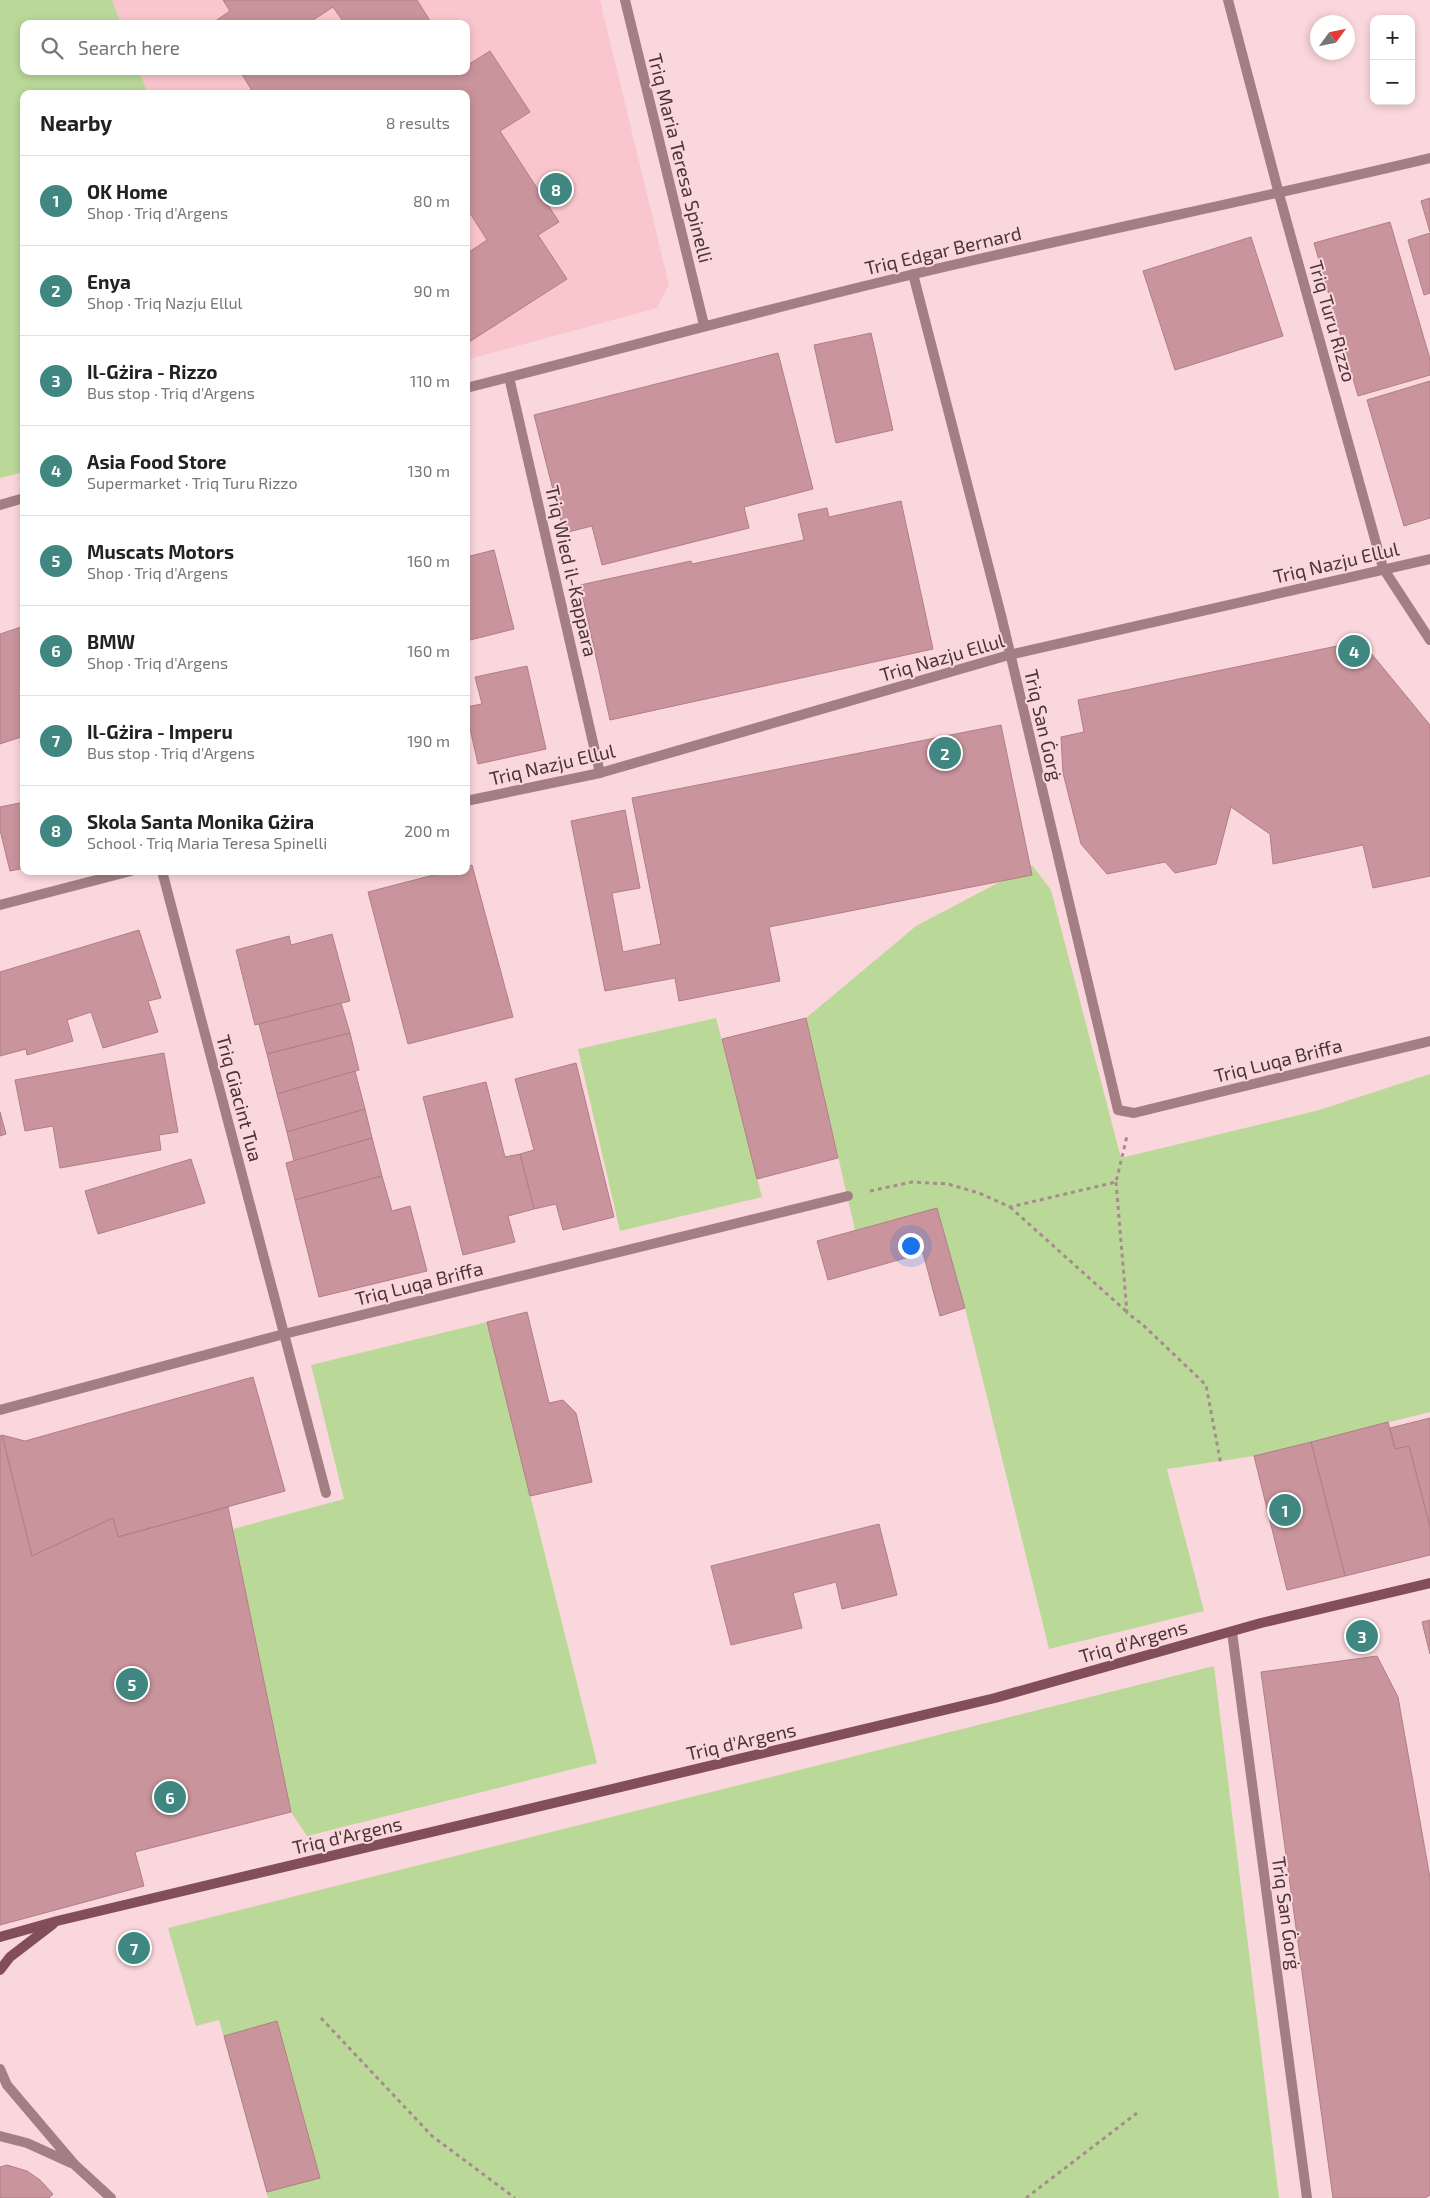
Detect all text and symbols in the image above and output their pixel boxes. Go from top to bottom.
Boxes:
north arrow [1310,15,1355,60]
map controls [1370,15,1415,105]
button: + [1370,15,1415,60]
search box [20,20,470,75]
icon: search [38,34,66,62]
text: Search here [78,36,180,59]
street label: Triq Maria Teresa Spinelli [644,51,718,265]
button: − [1370,60,1415,105]
text: Nearby [40,110,112,135]
text: 8 results [386,113,450,132]
pin: 8 [540,170,572,208]
text: OK Home [87,180,168,203]
text: 1 [53,191,59,210]
text: 80 m [413,191,450,210]
text: Shop · Triq d'Argens [87,203,228,222]
street label: Triq Edgar Bernard [862,221,1024,279]
street label: Triq Turu Rizzo [1305,257,1361,385]
text: Enya [87,270,131,293]
text: 2 [51,281,61,300]
text: 90 m [414,281,450,300]
text: Shop · Triq Nazju Ellul [87,293,242,312]
text: Il-Gżira - Rizzo [87,360,218,383]
text: 3 [51,371,61,390]
text: 110 m [410,371,450,390]
text: Bus stop · Triq d'Argens [87,383,255,402]
text: Asia Food Store [87,450,227,473]
text: 4 [51,461,61,480]
text: 130 m [408,461,450,480]
text: Supermarket · Triq Turu Rizzo [87,473,298,492]
street label: Triq Wied il-Kappara [541,483,603,659]
street label: Triq Nazju Ellul [1271,536,1401,588]
text: Muscats Motors [87,540,234,563]
text: 5 [52,551,60,570]
text: 160 m [407,551,450,570]
text: Shop · Triq d'Argens [87,563,228,582]
street label: Triq Nazju Ellul [877,628,1007,686]
text: BMW [87,630,135,653]
pin: 4 [1338,632,1370,670]
text: 6 [51,641,61,660]
text: 160 m [407,641,450,660]
text: Shop · Triq d'Argens [87,653,228,672]
street label: Triq San Ġorġ [1020,667,1068,783]
text: Il-Gżira - Imperu [87,720,233,743]
text: 7 [52,731,60,750]
text: 190 m [407,731,450,750]
pin: 2 [929,734,961,772]
street label: Triq Nazju Ellul [487,738,617,790]
text: Bus stop · Triq d'Argens [87,743,255,762]
text: Skola Santa Monika Gżira [87,810,314,833]
text: 8 [51,821,61,840]
text: 200 m [404,821,450,840]
text: School · Triq Maria Teresa Spinelli [87,833,327,852]
street label: Triq Giacint Tua [212,1032,268,1164]
street label: Triq Luqa Briffa [1212,1033,1344,1087]
your location [898,1233,924,1259]
street label: Triq Luqa Briffa [353,1256,485,1310]
pin: 1 [1269,1491,1301,1529]
street label: Triq d'Argens [1076,1615,1190,1667]
pin: 3 [1346,1617,1378,1655]
pin: 5 [116,1665,148,1703]
street label: Triq d'Argens [684,1717,798,1765]
pin: 6 [154,1778,186,1816]
street label: Triq d'Argens [290,1811,404,1859]
street label: Triq San Ġorġ [1268,1855,1306,1971]
pin: 7 [118,1929,150,1967]

